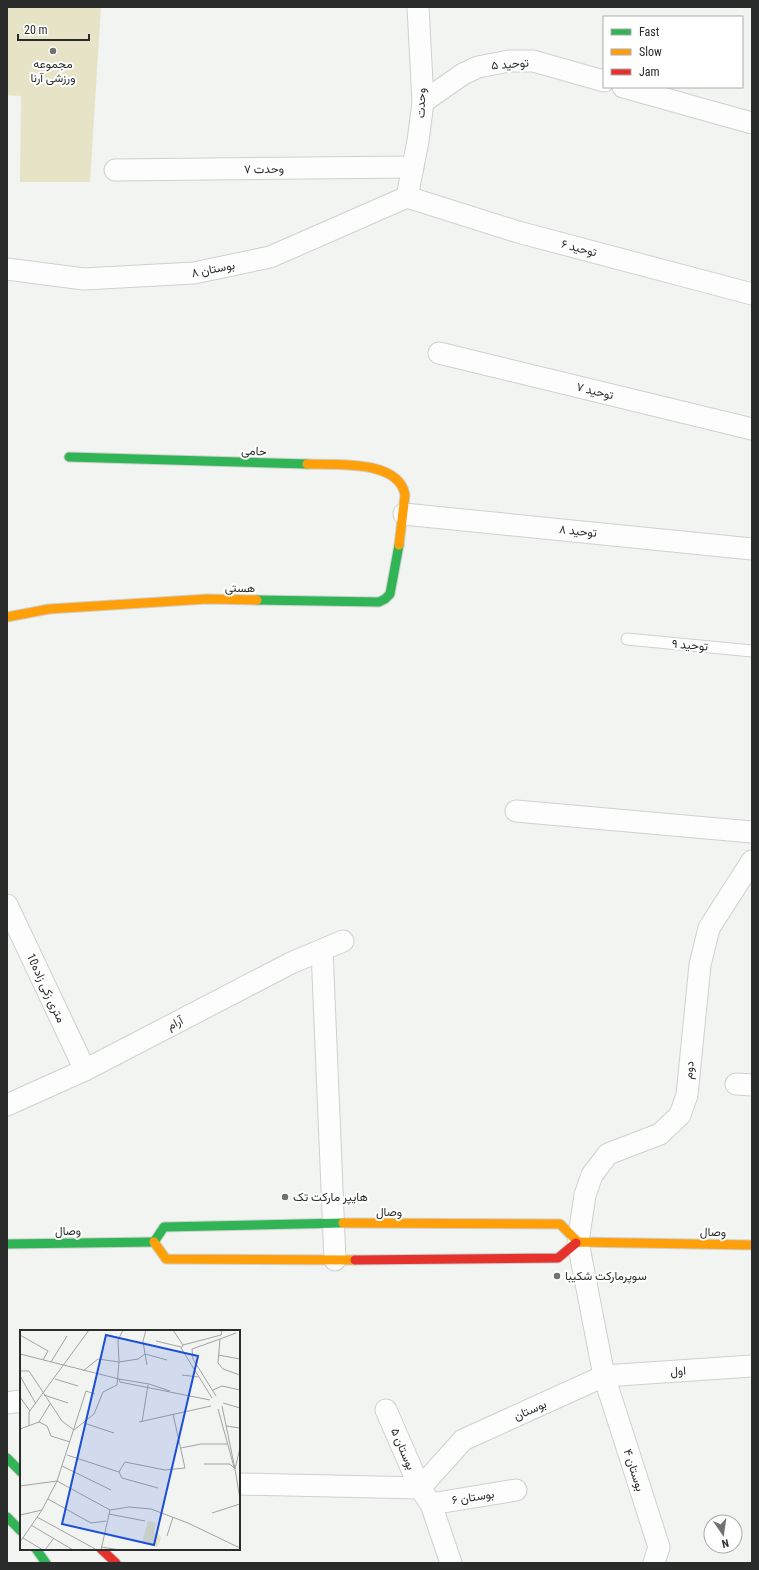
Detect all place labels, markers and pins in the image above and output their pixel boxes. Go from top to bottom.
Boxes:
marker: مجموعه ورزشی آرنا [48,46,58,56]
place label: مجموعه ورزشی آرنا [30,57,76,86]
place label: هایپر مارکت تک [293,1190,368,1205]
marker: هایپر مارکت تک [280,1192,290,1202]
place label: سوپرمارکت شکیبا [565,1269,647,1284]
marker: سوپرمارکت شکیبا [552,1271,562,1281]

